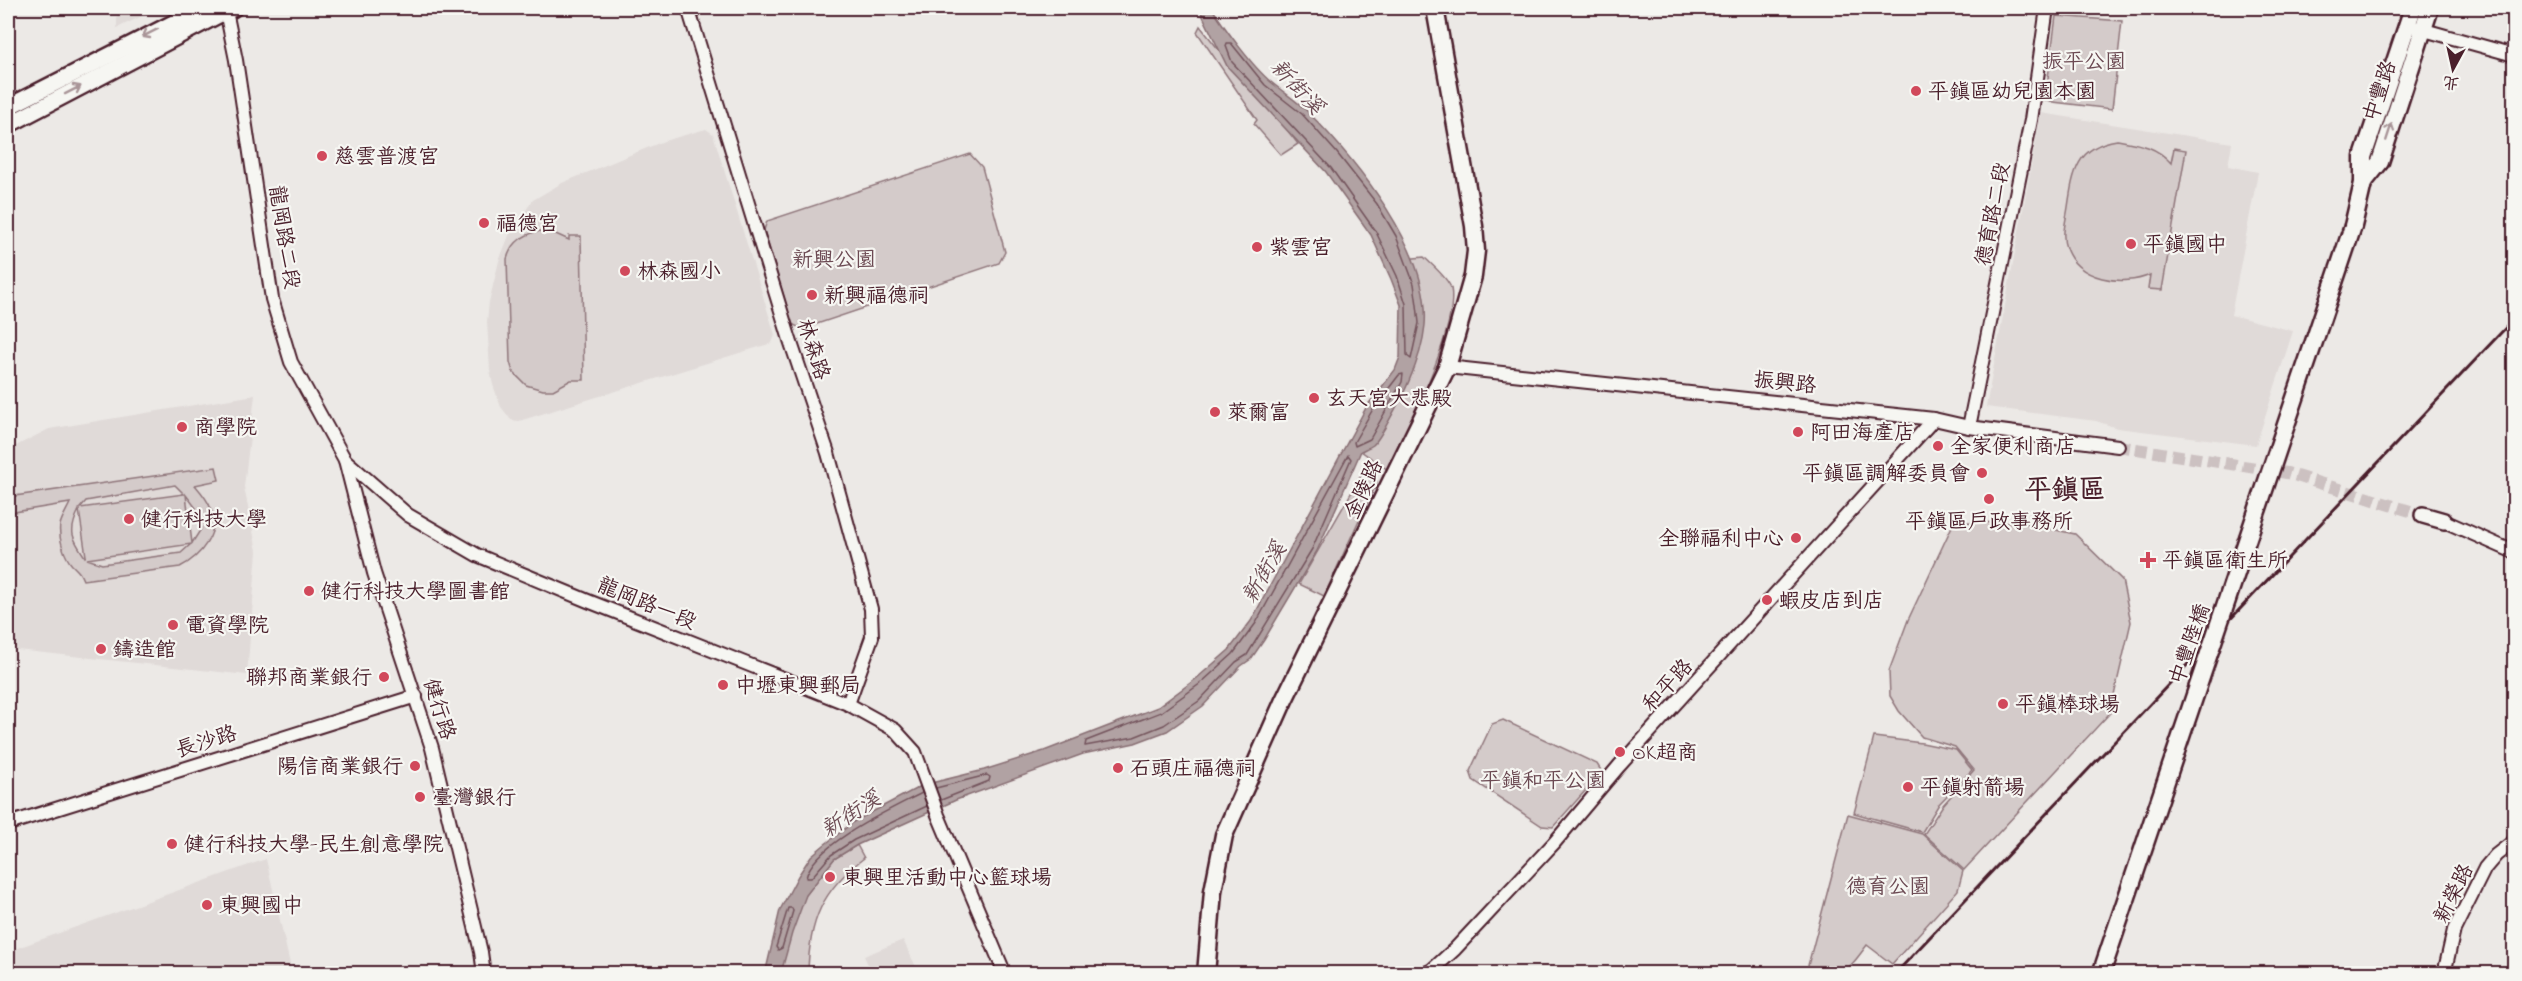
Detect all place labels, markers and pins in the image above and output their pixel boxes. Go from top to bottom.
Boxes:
place label: 平鎮區幼兒園本園 [1928,78,2096,108]
marker: 平鎮區幼兒園本園 [1909,84,1923,98]
place label: 慈雲普渡宮 [334,143,439,173]
marker: 慈雲普渡宮 [315,149,329,163]
place label: 福德宮 [496,210,559,240]
marker: 福德宮 [477,216,491,230]
place label: 平鎮國中 [2143,231,2227,261]
place label: 紫雲宮 [1269,234,1332,264]
marker: 平鎮國中 [2124,237,2138,251]
marker: 紫雲宮 [1250,240,1264,254]
place label: 林森國小 [637,258,721,288]
marker: 林森國小 [618,264,632,278]
place label: 新興福德祠 [824,282,929,312]
marker: 新興福德祠 [805,288,819,302]
place label: 玄天宮大悲殿 [1326,385,1452,415]
marker: 玄天宮大悲殿 [1307,391,1321,405]
place label: 萊爾富 [1227,399,1290,429]
marker: 萊爾富 [1208,405,1222,419]
place label: 商學院 [194,414,257,444]
place label: 阿田海產店 [1810,419,1915,449]
marker: 商學院 [175,420,189,434]
marker: 阿田海產店 [1791,425,1805,439]
place label: 全家便利商店 [1950,433,2076,463]
marker: 全家便利商店 [1931,439,1945,453]
place label: 平鎮區調解委員會 [1802,460,1970,490]
marker: 平鎮區調解委員會 [1975,466,1989,480]
marker: 平鎮區戶政事務所 [1982,492,1996,506]
place label: 健行科技大學 [141,506,267,536]
place label: 平鎮區戶政事務所 [1905,508,2073,538]
marker: 健行科技大學 [122,512,136,526]
place label: 全聯福利中心 [1658,525,1784,555]
marker: 全聯福利中心 [1789,531,1803,545]
place label: 平鎮區衛生所 [2162,547,2288,577]
marker: 平鎮區衛生所 [2139,551,2157,569]
place label: 健行科技大學圖書館 [321,578,510,608]
marker: 健行科技大學圖書館 [302,584,316,598]
place label: 蝦皮店到店 [1779,587,1884,617]
marker: 蝦皮店到店 [1760,593,1774,607]
place label: 電資學院 [185,612,269,642]
marker: 電資學院 [166,618,180,632]
place label: 鑄造館 [113,636,176,666]
marker: 鑄造館 [94,642,108,656]
place label: 聯邦商業銀行 [246,664,372,694]
marker: 聯邦商業銀行 [377,670,391,684]
place label: 中壢東興郵局 [735,672,861,702]
marker: 中壢東興郵局 [716,678,730,692]
place label: 平鎮棒球場 [2015,691,2120,721]
marker: 平鎮棒球場 [1996,697,2010,711]
place label: OK超商 [1632,739,1698,769]
marker: OK超商 [1613,745,1627,759]
place label: 陽信商業銀行 [277,753,403,783]
place label: 石頭庄福德祠 [1130,755,1256,785]
marker: 陽信商業銀行 [408,759,422,773]
marker: 石頭庄福德祠 [1111,761,1125,775]
place label: 平鎮射箭場 [1920,774,2025,804]
marker: 平鎮射箭場 [1901,780,1915,794]
place label: 臺灣銀行 [432,784,516,814]
marker: 臺灣銀行 [413,790,427,804]
place label: 健行科技大學-民生創意學院 [184,831,444,861]
marker: 健行科技大學-民生創意學院 [165,837,179,851]
place label: 東興里活動中心籃球場 [842,864,1052,894]
marker: 東興里活動中心籃球場 [823,870,837,884]
place label: 東興國中 [219,892,303,922]
marker: 東興國中 [200,898,214,912]

